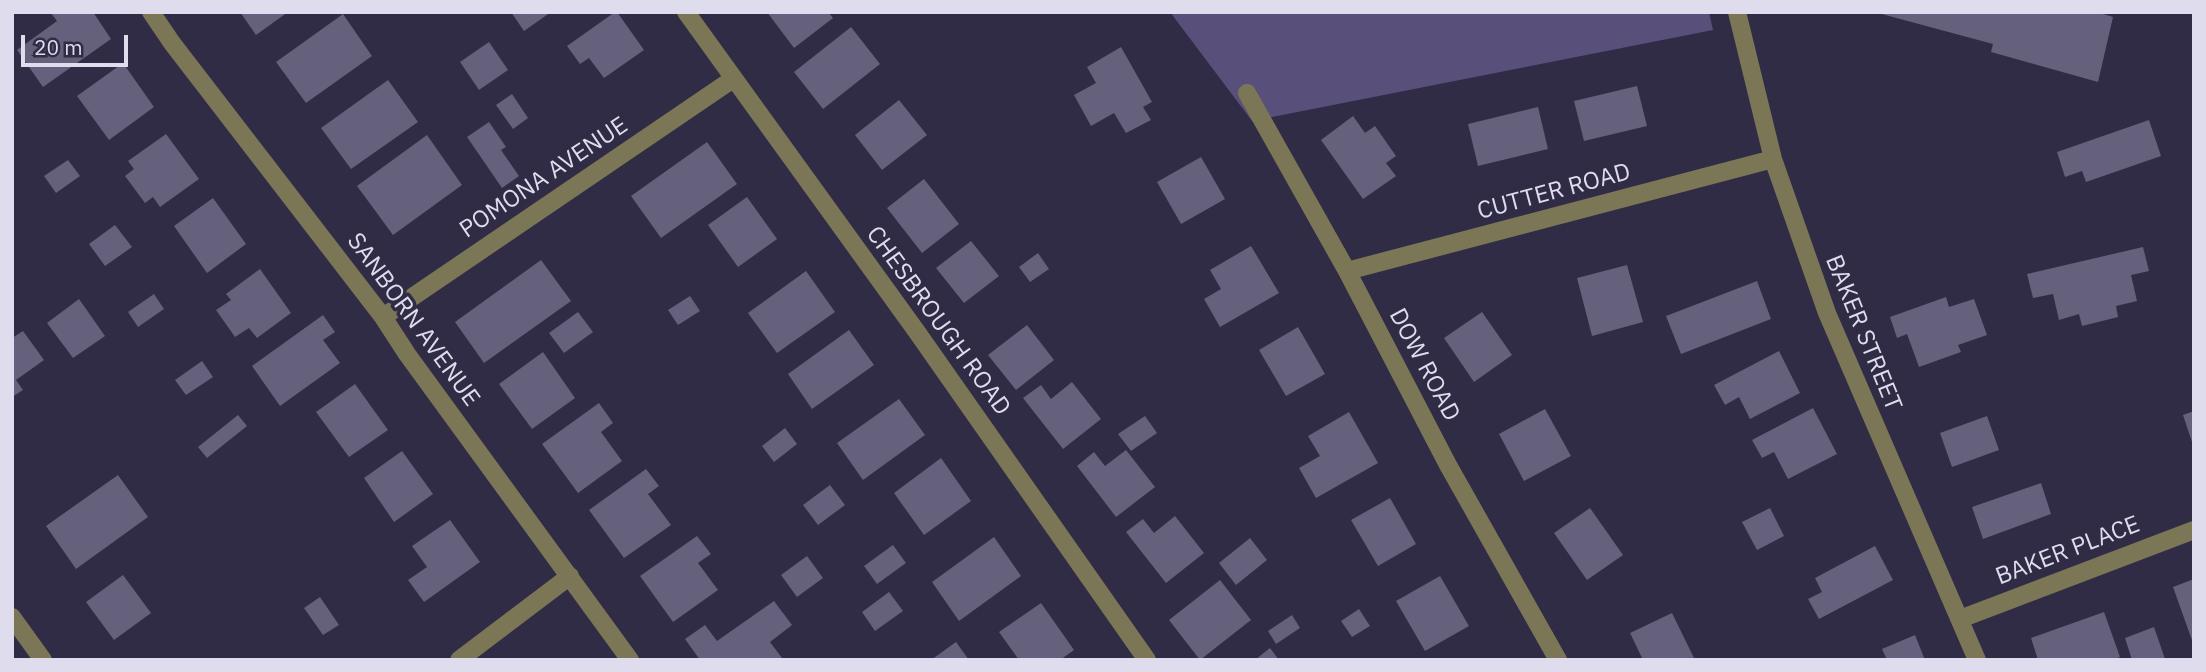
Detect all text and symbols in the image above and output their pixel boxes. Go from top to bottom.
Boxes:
scale bar [24,21,131,65]
text: 20 m [34,33,83,61]
street label: POMONA AVENUE [455,111,633,245]
street label: CUTTER ROAD [1474,158,1634,226]
street label: CHESBROUGH ROAD [860,221,1016,421]
street label: SANBORN AVENUE [340,228,486,412]
street label: BAKER STREET [1819,251,1907,415]
street label: DOW ROAD [1382,304,1466,426]
street label: BAKER PLACE [1992,510,2144,592]

